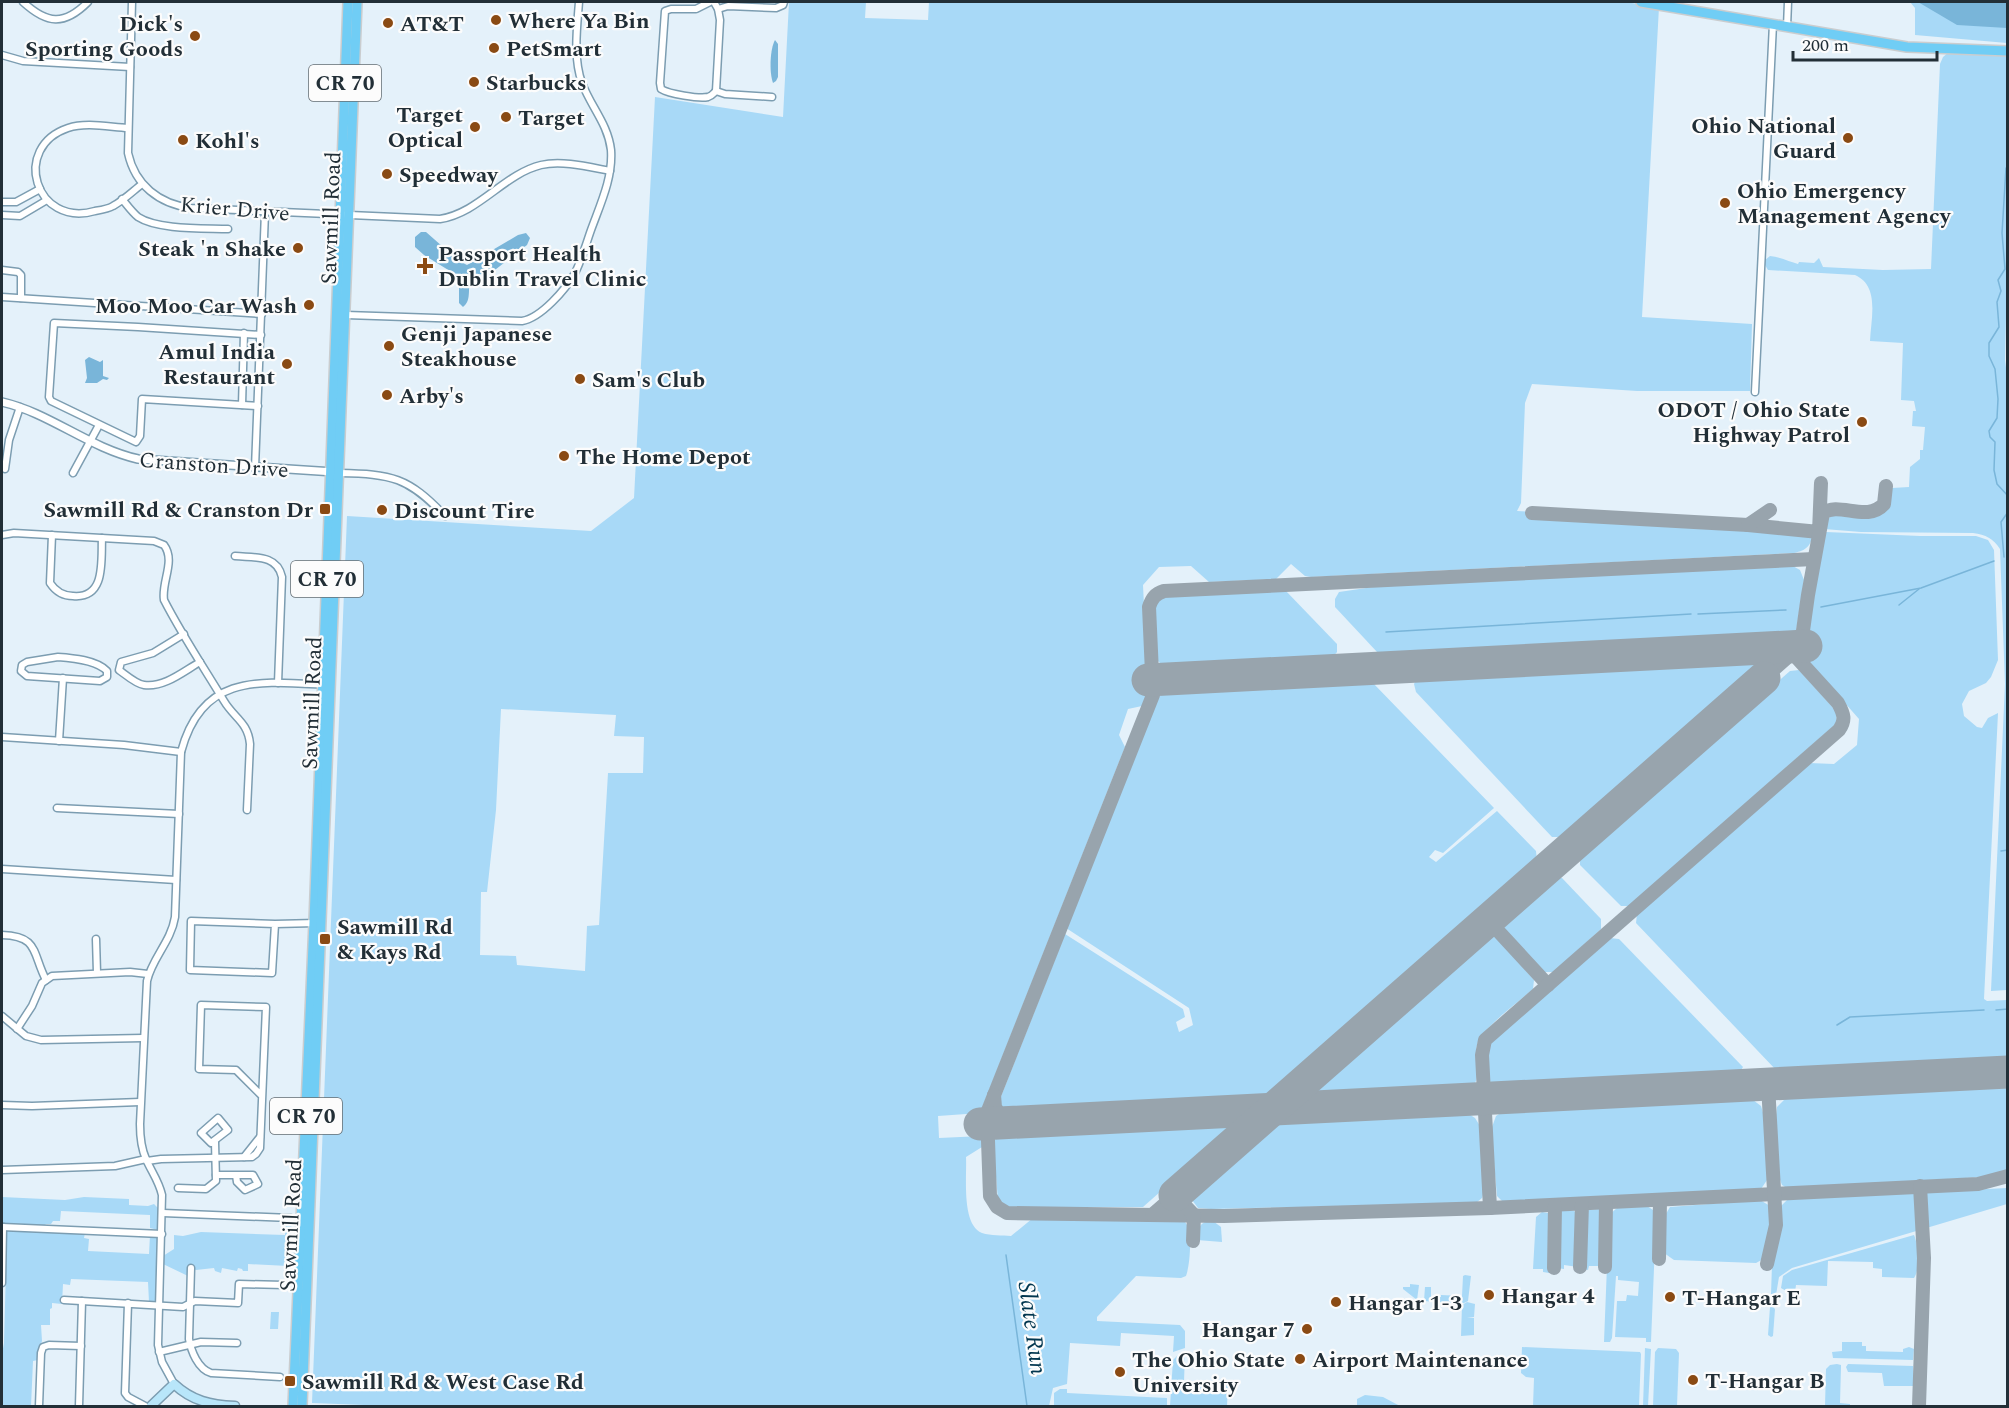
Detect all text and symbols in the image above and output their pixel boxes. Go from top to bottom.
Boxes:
place label: Where Ya Bin [508,5,650,38]
place label: Dick's Sporting Goods [25,8,183,66]
place label: AT&T [400,8,464,41]
marker: Where Ya Bin [489,13,503,27]
marker: AT&T [381,16,395,30]
scale bar [1793,24,1937,62]
marker: Dick's Sporting Goods [188,29,202,43]
text: 200 m [1802,32,1849,59]
place label: PetSmart [506,33,602,66]
marker: PetSmart [487,41,501,55]
road number: CR 70 [309,65,381,101]
place label: Starbucks [486,67,587,100]
marker: Starbucks [467,75,481,89]
place label: Target Optical [388,99,463,157]
place label: Target [518,102,585,135]
marker: Target [499,110,513,124]
place label: Ohio National Guard [1691,110,1836,168]
marker: Target Optical [468,120,482,134]
place label: Kohl's [195,125,260,158]
marker: Ohio National Guard [1841,131,1855,145]
marker: Kohl's [176,133,190,147]
street label: Sawmill Road [313,151,350,285]
place label: Speedway [399,159,499,192]
marker: Speedway [380,167,394,181]
place label: Ohio Emergency Management Agency [1737,175,1952,233]
street label: Krier Drive [179,188,291,231]
marker: Ohio Emergency Management Agency [1718,196,1732,210]
place label: Steak 'n Shake [138,233,286,266]
place label: Passport Health Dublin Travel Clinic [438,238,646,296]
marker: Steak 'n Shake [291,241,305,255]
marker: Passport Health Dublin Travel Clinic [416,257,434,275]
place label: Moo Moo Car Wash [95,290,297,323]
marker: Moo Moo Car Wash [302,298,316,312]
place label: Genji Japanese Steakhouse [401,318,552,376]
place label: Amul India Restaurant [158,336,276,394]
marker: Genji Japanese Steakhouse [382,339,396,353]
marker: Amul India Restaurant [280,357,294,371]
place label: Sam's Club [592,364,705,397]
marker: Sam's Club [573,372,587,386]
place label: Arby's [399,380,464,413]
marker: Arby's [380,388,394,402]
place label: ODOT / Ohio State Highway Patrol [1658,394,1850,452]
marker: ODOT / Ohio State Highway Patrol [1855,415,1869,429]
place label: The Home Depot [576,441,751,474]
street label: Cranston Drive [138,444,290,487]
marker: The Home Depot [557,449,571,463]
place label: Sawmill Rd & Cranston Dr [43,494,314,527]
place label: Discount Tire [394,495,535,528]
marker: Sawmill Rd & Cranston Dr [318,502,332,516]
marker: Discount Tire [375,503,389,517]
road number: CR 70 [291,561,363,597]
street label: Sawmill Road [294,636,331,770]
place label: Sawmill Rd & Kays Rd [337,911,453,969]
marker: Sawmill Rd & Kays Rd [318,932,332,946]
road number: CR 70 [270,1098,342,1134]
street label: Sawmill Road [272,1158,311,1292]
water label: Slate Run [1008,1279,1056,1377]
place label: Hangar 4 [1501,1280,1595,1313]
place label: T-Hangar E [1682,1282,1801,1315]
place label: Hangar 1-3 [1348,1287,1462,1320]
marker: Hangar 4 [1482,1288,1496,1302]
marker: T-Hangar E [1663,1290,1677,1304]
marker: Hangar 1-3 [1329,1295,1343,1309]
place label: Hangar 7 [1201,1314,1295,1347]
marker: Hangar 7 [1300,1322,1314,1336]
place label: The Ohio State University [1132,1344,1285,1402]
place label: Airport Maintenance [1312,1344,1528,1377]
marker: Airport Maintenance [1293,1352,1307,1366]
marker: The Ohio State University [1113,1365,1127,1379]
place label: T-Hangar B [1705,1365,1825,1398]
place label: Sawmill Rd & West Case Rd [302,1366,584,1399]
marker: T-Hangar B [1686,1373,1700,1387]
marker: Sawmill Rd & West Case Rd [283,1374,297,1388]

